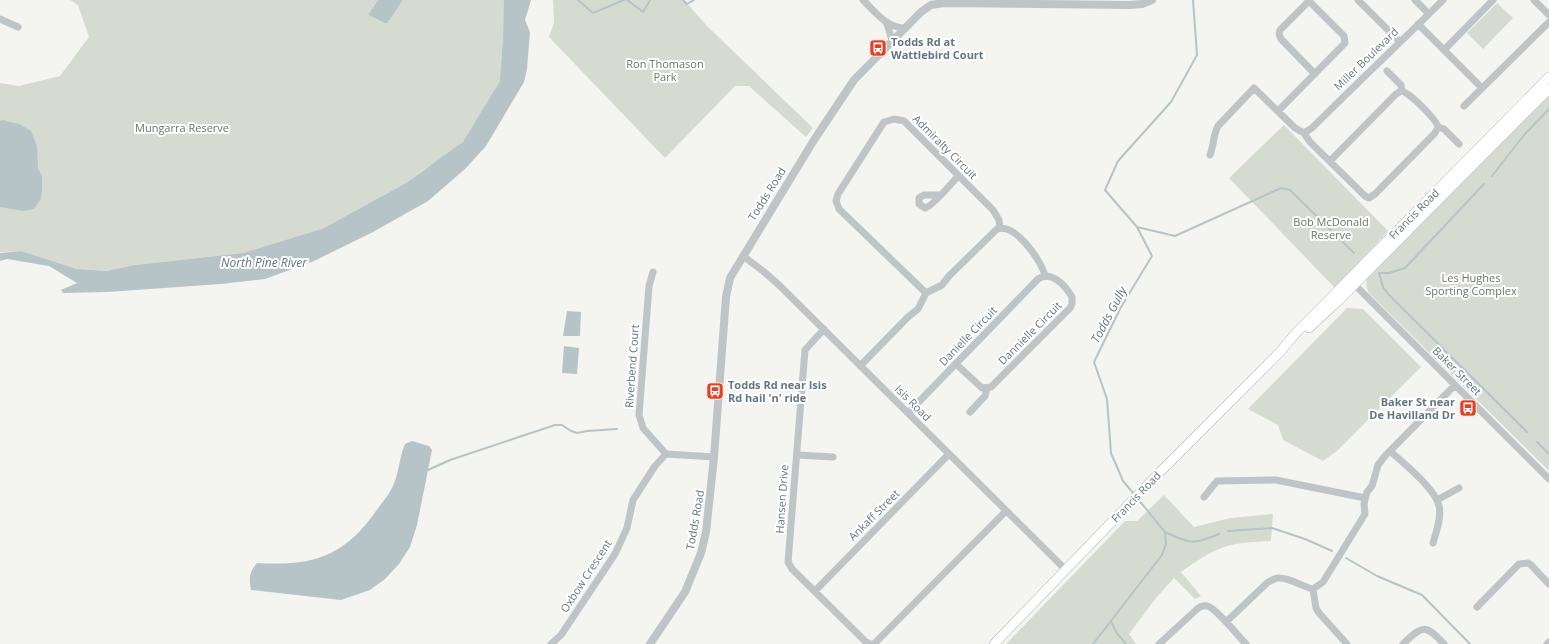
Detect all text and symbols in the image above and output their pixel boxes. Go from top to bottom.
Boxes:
street label: Miller Boulevard [1330,24,1401,93]
place label: Todds Rd at Wattlebird Court [891,34,984,62]
bus stop icon: Todds Rd at Wattlebird Court [868,38,888,58]
park label: Ron Thomason Park [626,56,704,84]
street label: Admiralty Circuit [910,111,981,182]
park label: Mungarra Reserve [135,120,229,135]
street label: Todds Road [744,164,789,223]
street label: Francis Road [1385,185,1442,242]
park label: Bob McDonald Reserve [1293,214,1369,242]
water label: North Pine River [221,254,308,271]
park label: Les Hughes Sporting Complex [1425,270,1517,298]
water label: Todds Gully [1087,282,1131,346]
street label: Dannielle Circuit [995,298,1065,368]
street label: Danielle Circuit [935,303,1000,369]
street label: Riverbend Court [621,324,642,408]
street label: Baker Street [1430,343,1485,398]
place label: Todds Rd near Isis Rd hail 'n' ride [728,377,827,405]
bus stop icon: Todds Rd near Isis Rd hail 'n' ride [705,381,725,401]
street label: Isis Road [892,381,935,424]
place label: Baker St near De Havilland Dr [1369,394,1455,422]
bus stop icon: Baker St near De Havilland Dr [1458,398,1478,418]
street label: Hansen Drive [772,464,791,534]
street label: Francis Road [1108,468,1164,525]
street label: Ankaff Street [845,486,903,543]
street label: Todds Road [682,489,707,551]
street label: Oxbow Crescent [556,536,615,615]

